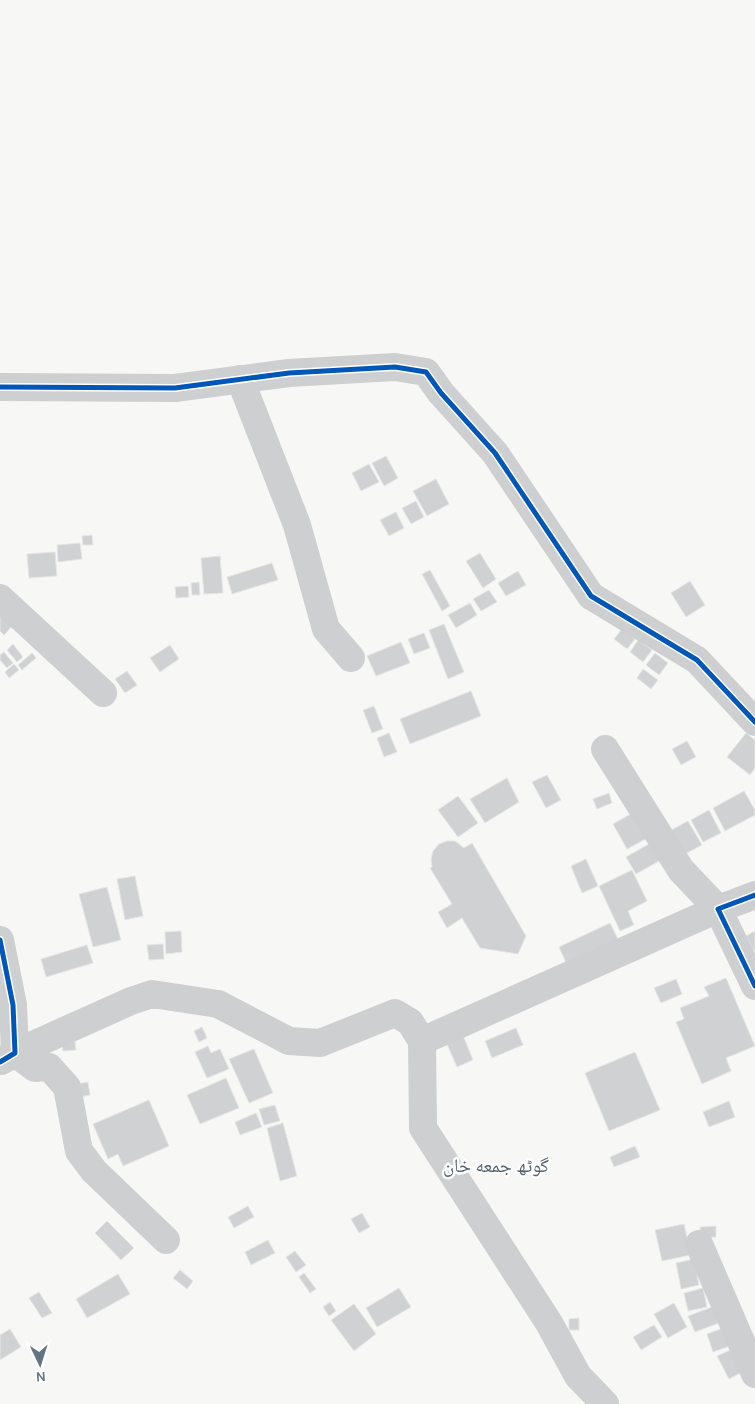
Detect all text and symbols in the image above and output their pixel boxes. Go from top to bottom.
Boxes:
district label: گوٹھ جمعه خان [443,1155,549,1177]
north arrow [15,1339,65,1389]
text: N [35,1368,46,1385]

